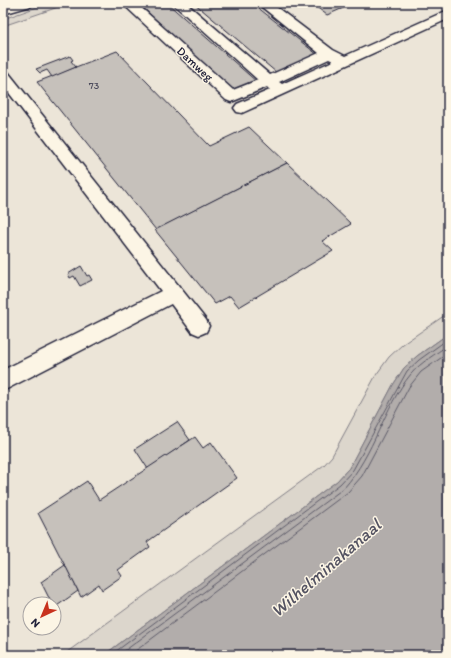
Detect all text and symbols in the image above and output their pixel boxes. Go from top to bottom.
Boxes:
street label: Damweg [174,44,217,85]
house number: 73 [89,79,100,92]
water label: Wilhelminakanaal [266,513,387,622]
north arrow [22,596,62,636]
text: N [28,616,43,630]

